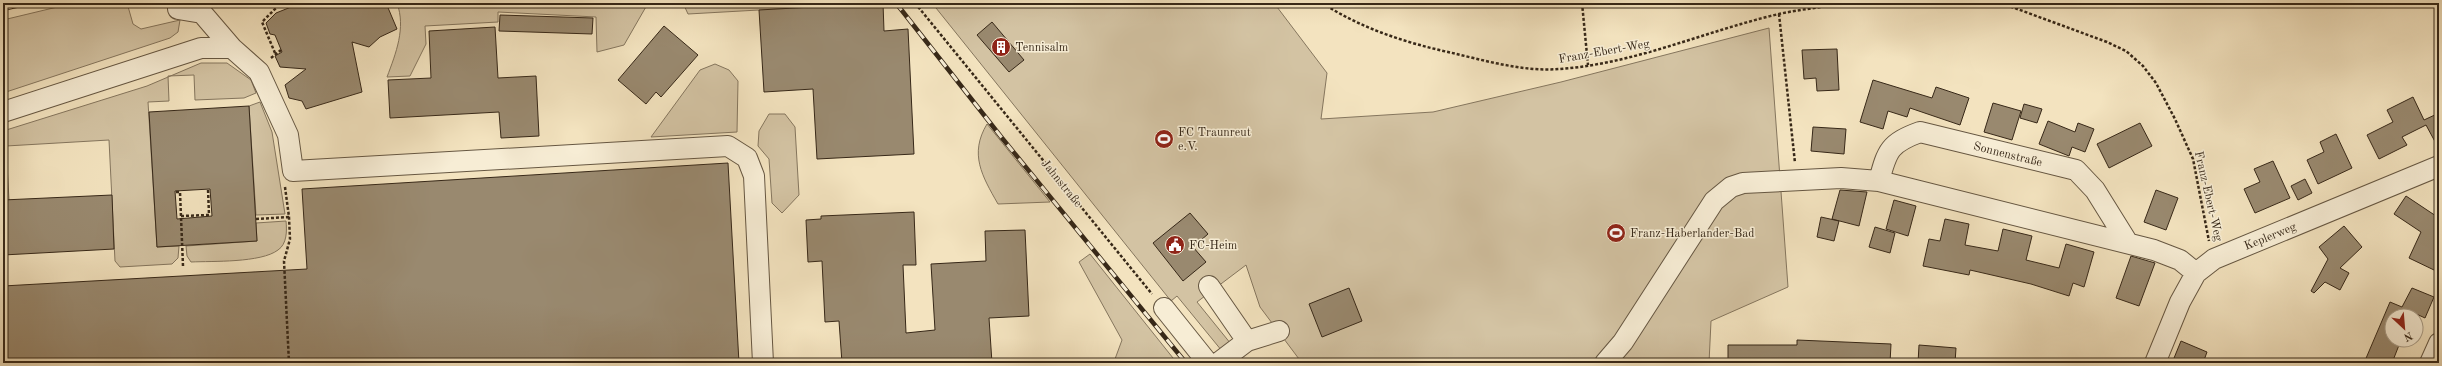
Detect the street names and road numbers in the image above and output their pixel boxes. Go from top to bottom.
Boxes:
street label: Franz-Ebert-Weg [1558,38,1651,66]
street label: Sonnenstraße [1972,141,2044,169]
street label: Franz-Ebert-Weg [2192,150,2224,243]
street label: Jahnstraße [1038,158,1084,210]
street label: Keplerweg [2243,221,2299,253]

